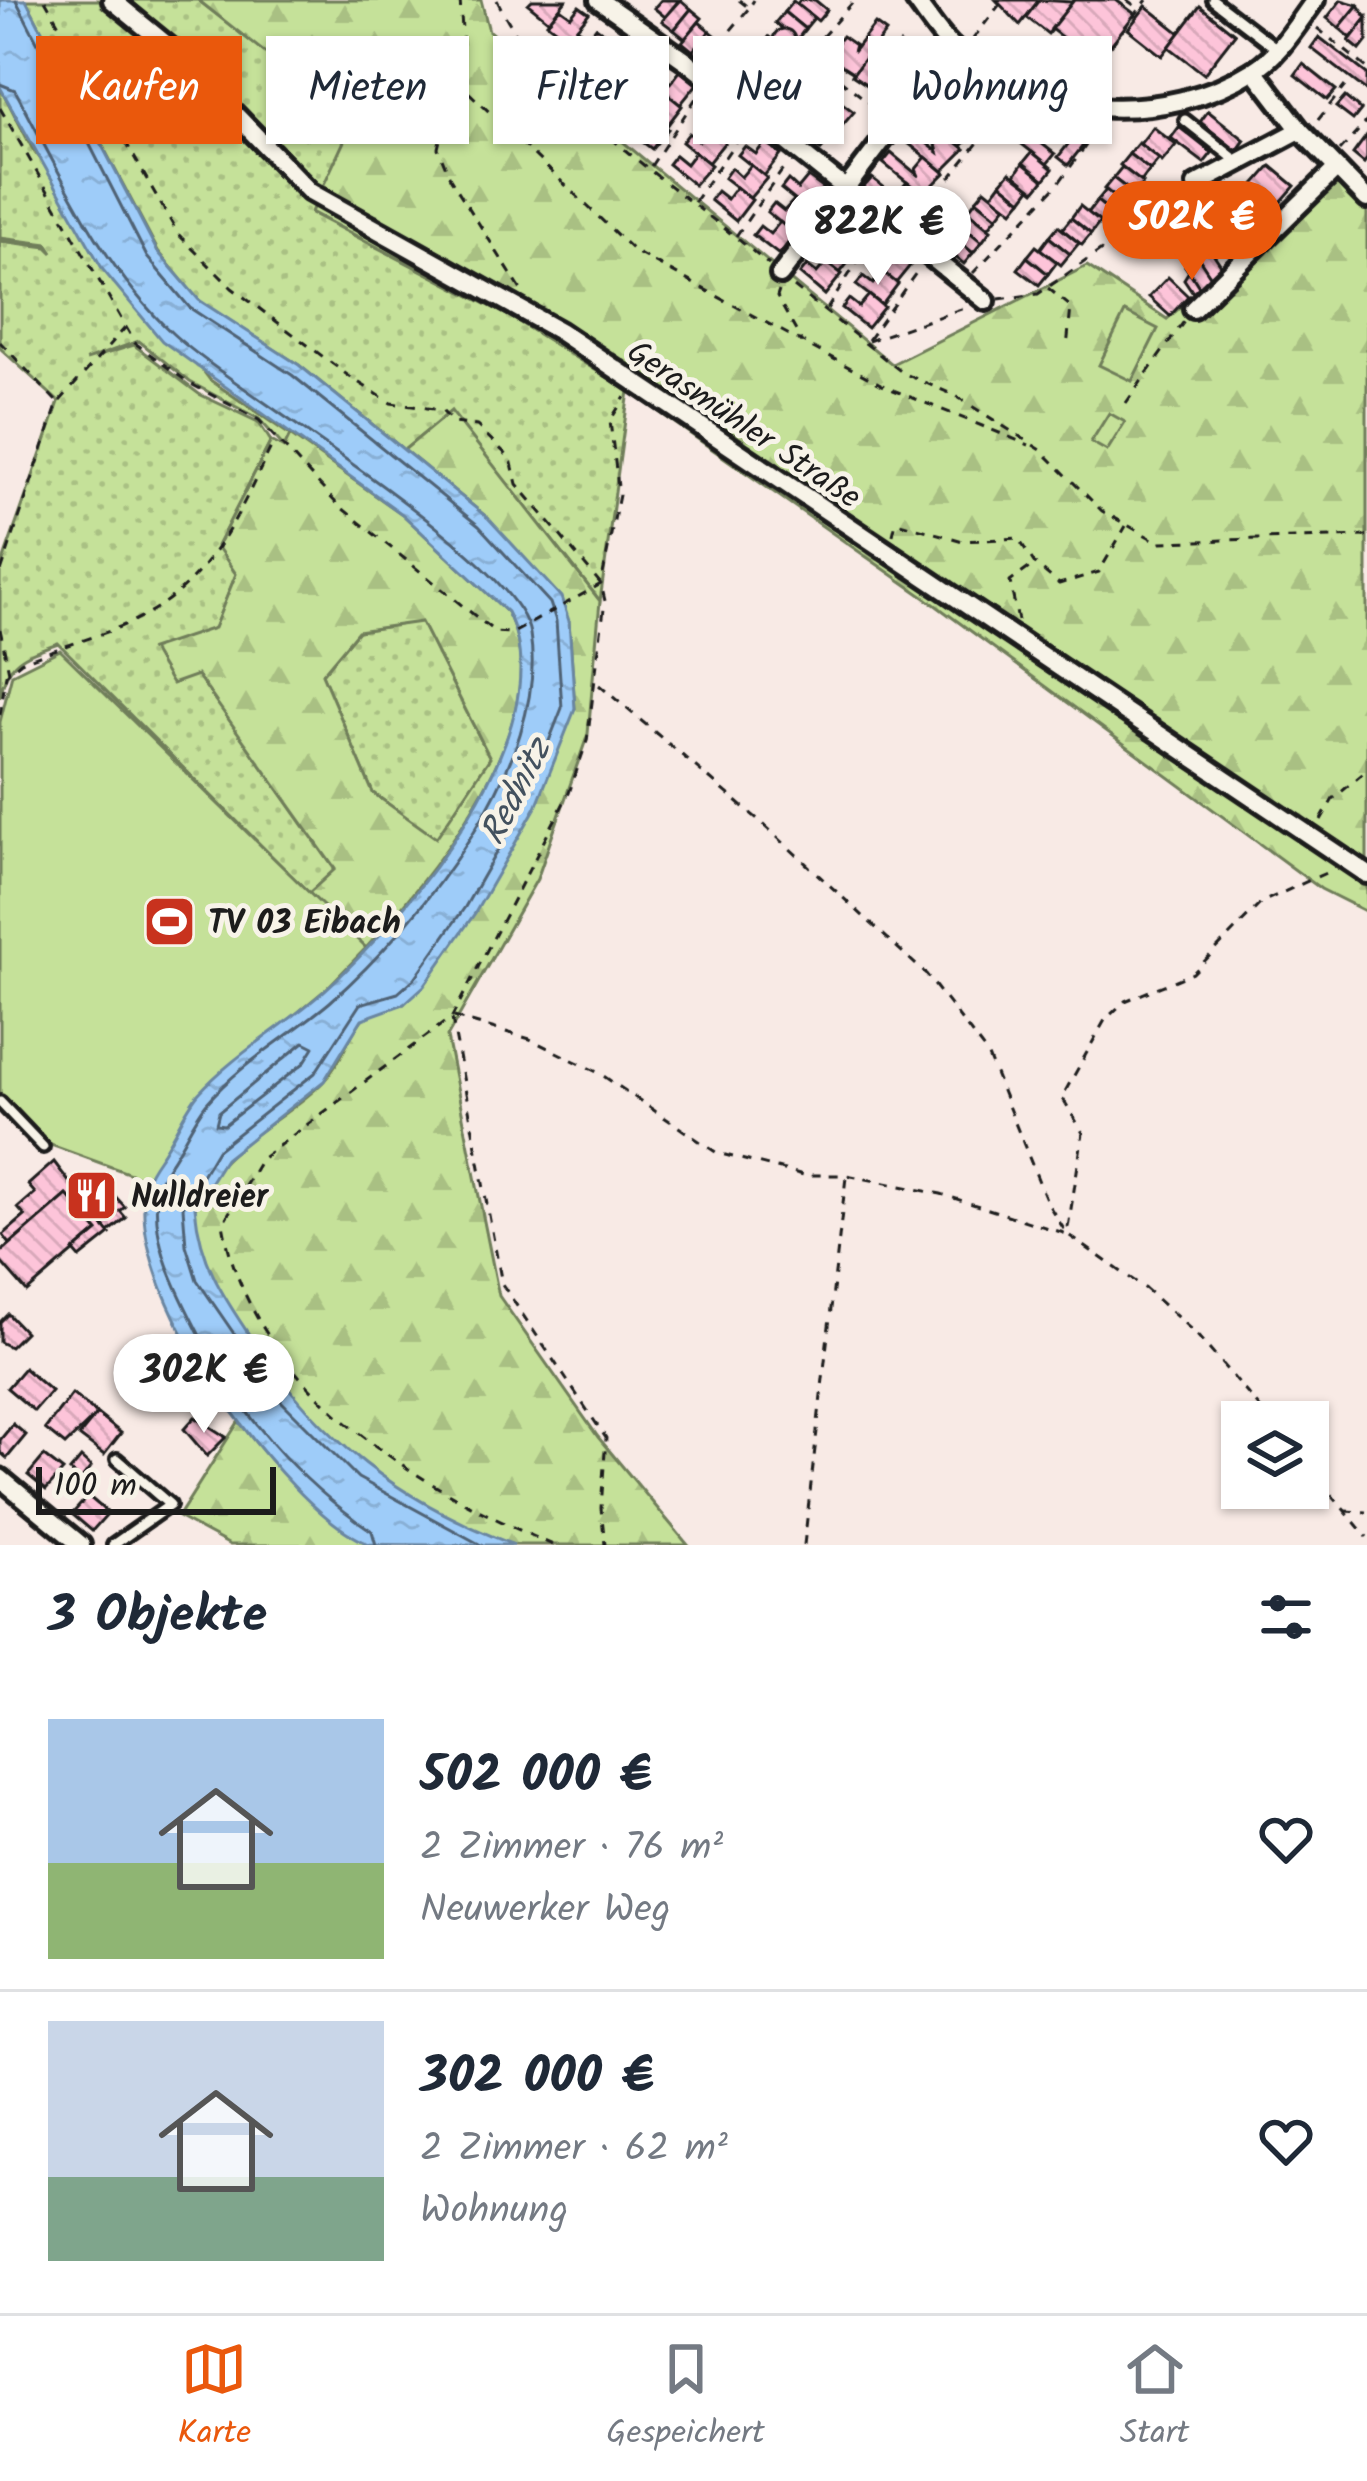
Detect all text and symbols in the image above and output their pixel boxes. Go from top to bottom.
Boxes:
chip: Kaufen [36,36,242,144]
chip: Mieten [266,36,469,144]
chip: Filter [493,36,669,144]
chip: Neu [693,36,844,144]
chip: Wohnung [868,36,1112,144]
pin: 502K € [1094,181,1290,283]
pin: 822K € [780,186,976,288]
text: 502K € [1129,189,1255,251]
text: 822K € [812,194,944,256]
street label: Gerasmühler Straße [615,328,871,524]
water label: Rednitz [466,727,570,856]
sports icon: TV 03 Eibach [141,893,197,949]
place label: TV 03 Eibach [208,898,401,951]
restaurant icon: Nulldreier [64,1167,120,1223]
place label: Nulldreier [131,1172,270,1225]
pin: 302K € [106,1334,302,1436]
text: 302K € [140,1342,268,1404]
map controls [1221,1401,1329,1509]
button: layers [1221,1401,1329,1509]
scale bar [36,1461,276,1514]
text: 100 m [54,1461,137,1514]
text: 3 Objekte [48,1577,267,1658]
icon: filters [1253,1584,1319,1650]
text: 502 000 € [420,1737,652,1818]
icon: home [144,1767,288,1911]
icon: heart [1253,1806,1319,1872]
text: 2 Zimmer · 76 m² [420,1818,723,1880]
text: Neuwerker Weg [420,1880,670,1942]
text: 302 000 € [420,2038,654,2119]
icon: home [144,2069,288,2213]
icon: heart [1253,2108,1319,2174]
text: 2 Zimmer · 62 m² [420,2119,728,2181]
text: Wohnung [420,2181,568,2243]
tab: Karte [178,2336,251,2461]
tab: Gespeichert [606,2336,765,2461]
tab: Start [1120,2336,1189,2461]

